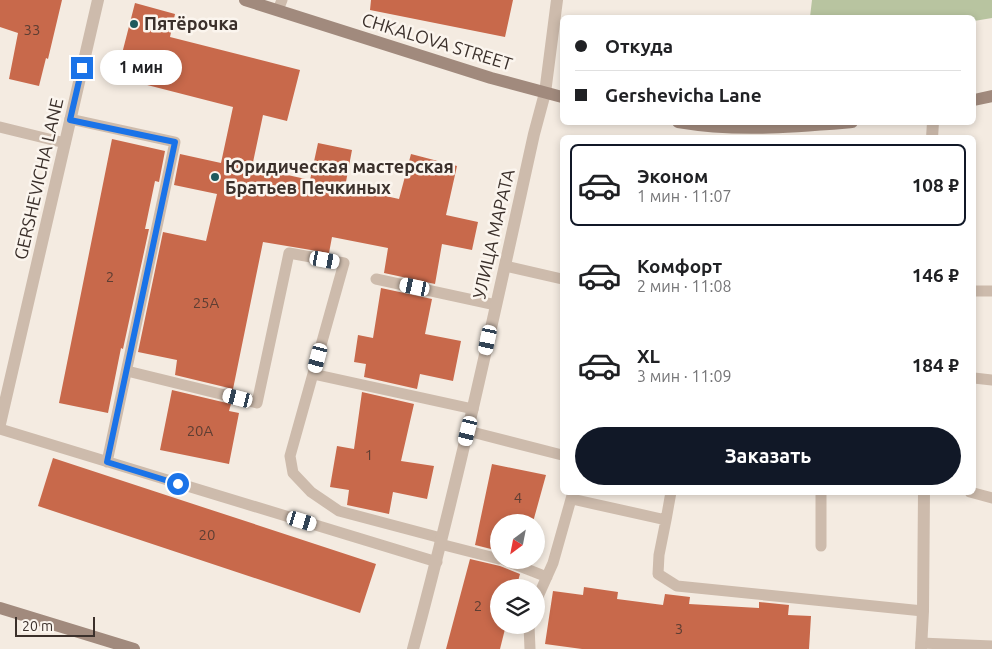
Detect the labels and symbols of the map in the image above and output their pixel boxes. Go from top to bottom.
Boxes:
street label: CHKALOVA STREET [360,9,515,73]
place label: Пятёрочка [144,13,238,33]
marker: Пятёрочка [128,18,140,30]
house number: 33 [24,21,40,38]
callout: 1 мин [100,50,182,86]
route end [71,57,93,79]
street label: GERSHEVICHA LANE [10,96,66,261]
place label: Юридическая мастерская Братьев Печкиных [225,156,454,197]
street label: УЛИЦА МАРАТА [468,167,518,301]
marker: Юридическая мастерская Братьев Печкиных [209,171,221,183]
car [308,250,341,270]
house number: 2 [106,268,114,285]
car [398,277,431,297]
house number: 25А [193,294,220,311]
car [477,324,498,356]
car [306,342,329,374]
car [221,387,254,409]
car [457,415,478,447]
house number: 20А [187,422,214,439]
house number: 1 [365,446,373,463]
route start [167,473,189,495]
house number: 4 [514,489,522,506]
car [285,509,318,533]
north arrow [490,514,545,569]
house number: 20 [199,526,215,543]
house number: 2 [474,597,482,614]
scale bar [15,614,95,637]
house number: 3 [675,620,683,637]

